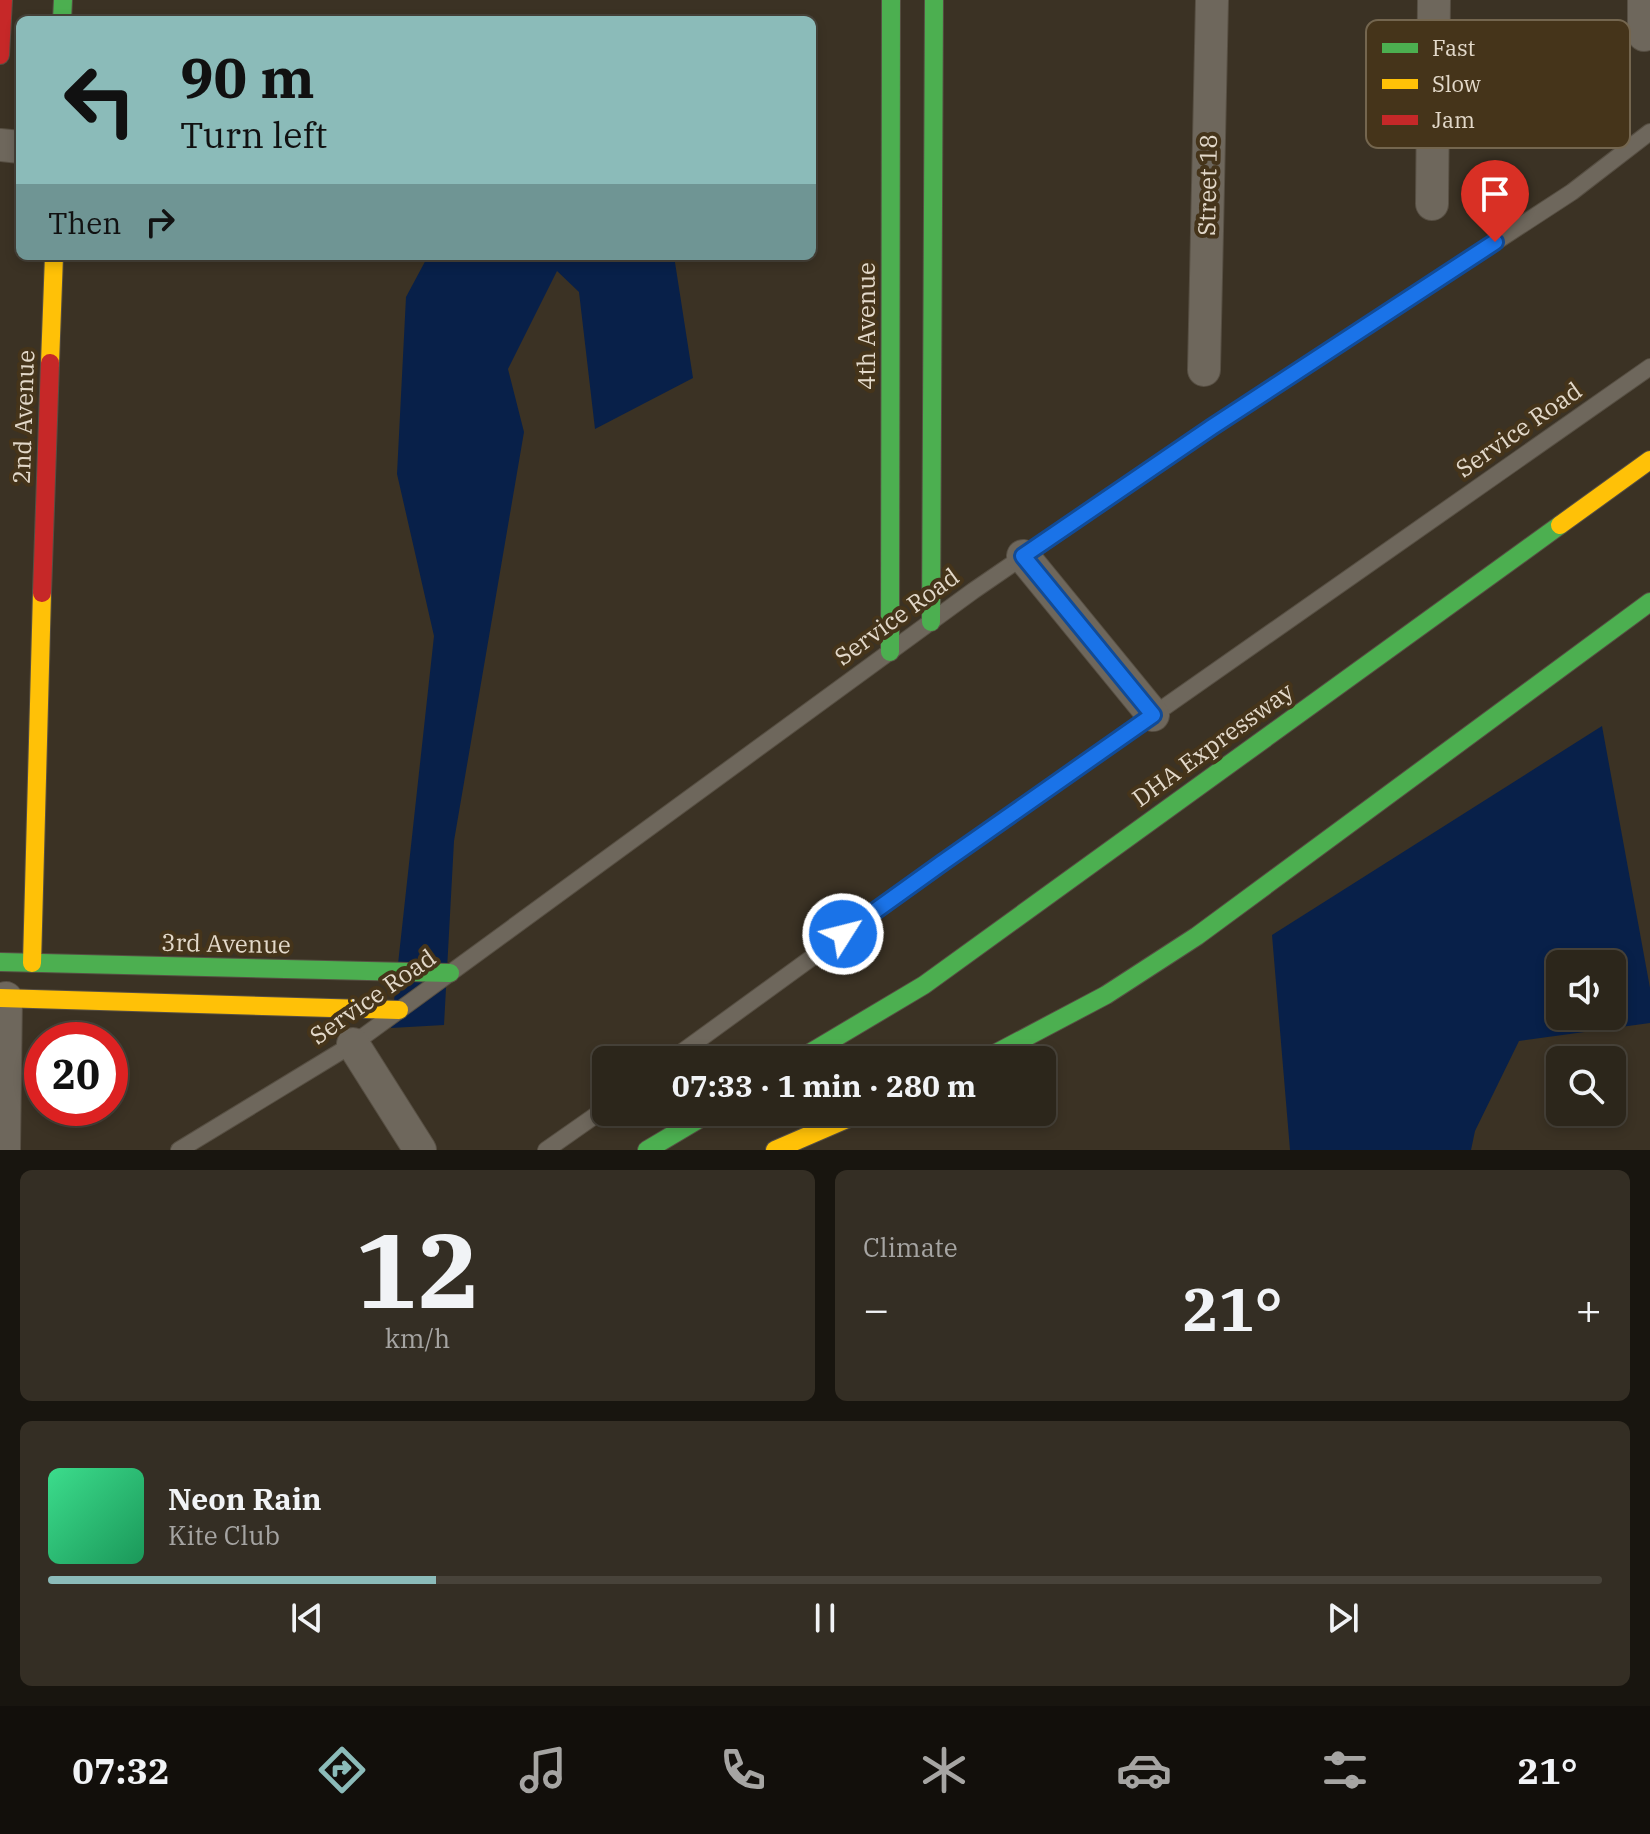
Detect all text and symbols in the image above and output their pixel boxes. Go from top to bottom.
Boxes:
legend [1366,20,1630,148]
text: Fast [1432,33,1475,62]
text: 90 m [180,41,315,113]
icon: left [48,48,152,152]
text: Slow [1432,69,1481,98]
text: Jam [1432,105,1475,134]
text: Turn left [180,111,327,158]
street label: Street 18 [1190,134,1224,236]
pin [1461,160,1529,242]
icon: arrive [1473,172,1517,216]
icon: right [138,200,182,244]
text: Then [48,203,122,242]
street label: 4th Avenue [850,262,882,390]
street label: 2nd Avenue [5,349,41,485]
street label: Service Road [1449,374,1588,484]
street label: Service Road [828,560,965,672]
street label: DHA Expressway [1125,675,1300,814]
position arrow [801,892,885,976]
street label: 3rd Avenue [161,926,291,960]
street label: Service Road [303,941,442,1051]
map controls [1546,950,1626,1126]
button: sound [1546,950,1626,1030]
speed limit sign: 20 [24,1022,128,1126]
button: search [1546,1046,1626,1126]
text: 07:33 · 1 min · 280 m [672,1066,976,1105]
text: 12 [355,1201,480,1337]
text: Climate [863,1230,958,1264]
text: 21° [1182,1269,1283,1348]
text: − [863,1280,889,1337]
text: + [1576,1280,1602,1337]
text: km/h [385,1321,450,1355]
text: Neon Rain [168,1479,322,1518]
text: Kite Club [168,1518,280,1552]
icon: previous [285,1596,329,1640]
icon: pause [803,1596,847,1640]
icon: next [1321,1596,1365,1640]
icon: directions [314,1742,370,1798]
icon: music [515,1742,571,1798]
icon: phone [715,1742,771,1798]
icon: climate [916,1742,972,1798]
icon: car [1116,1742,1172,1798]
icon: filters [1317,1742,1373,1798]
text: 07:32 [72,1747,170,1794]
text: 21° [1518,1747,1578,1794]

